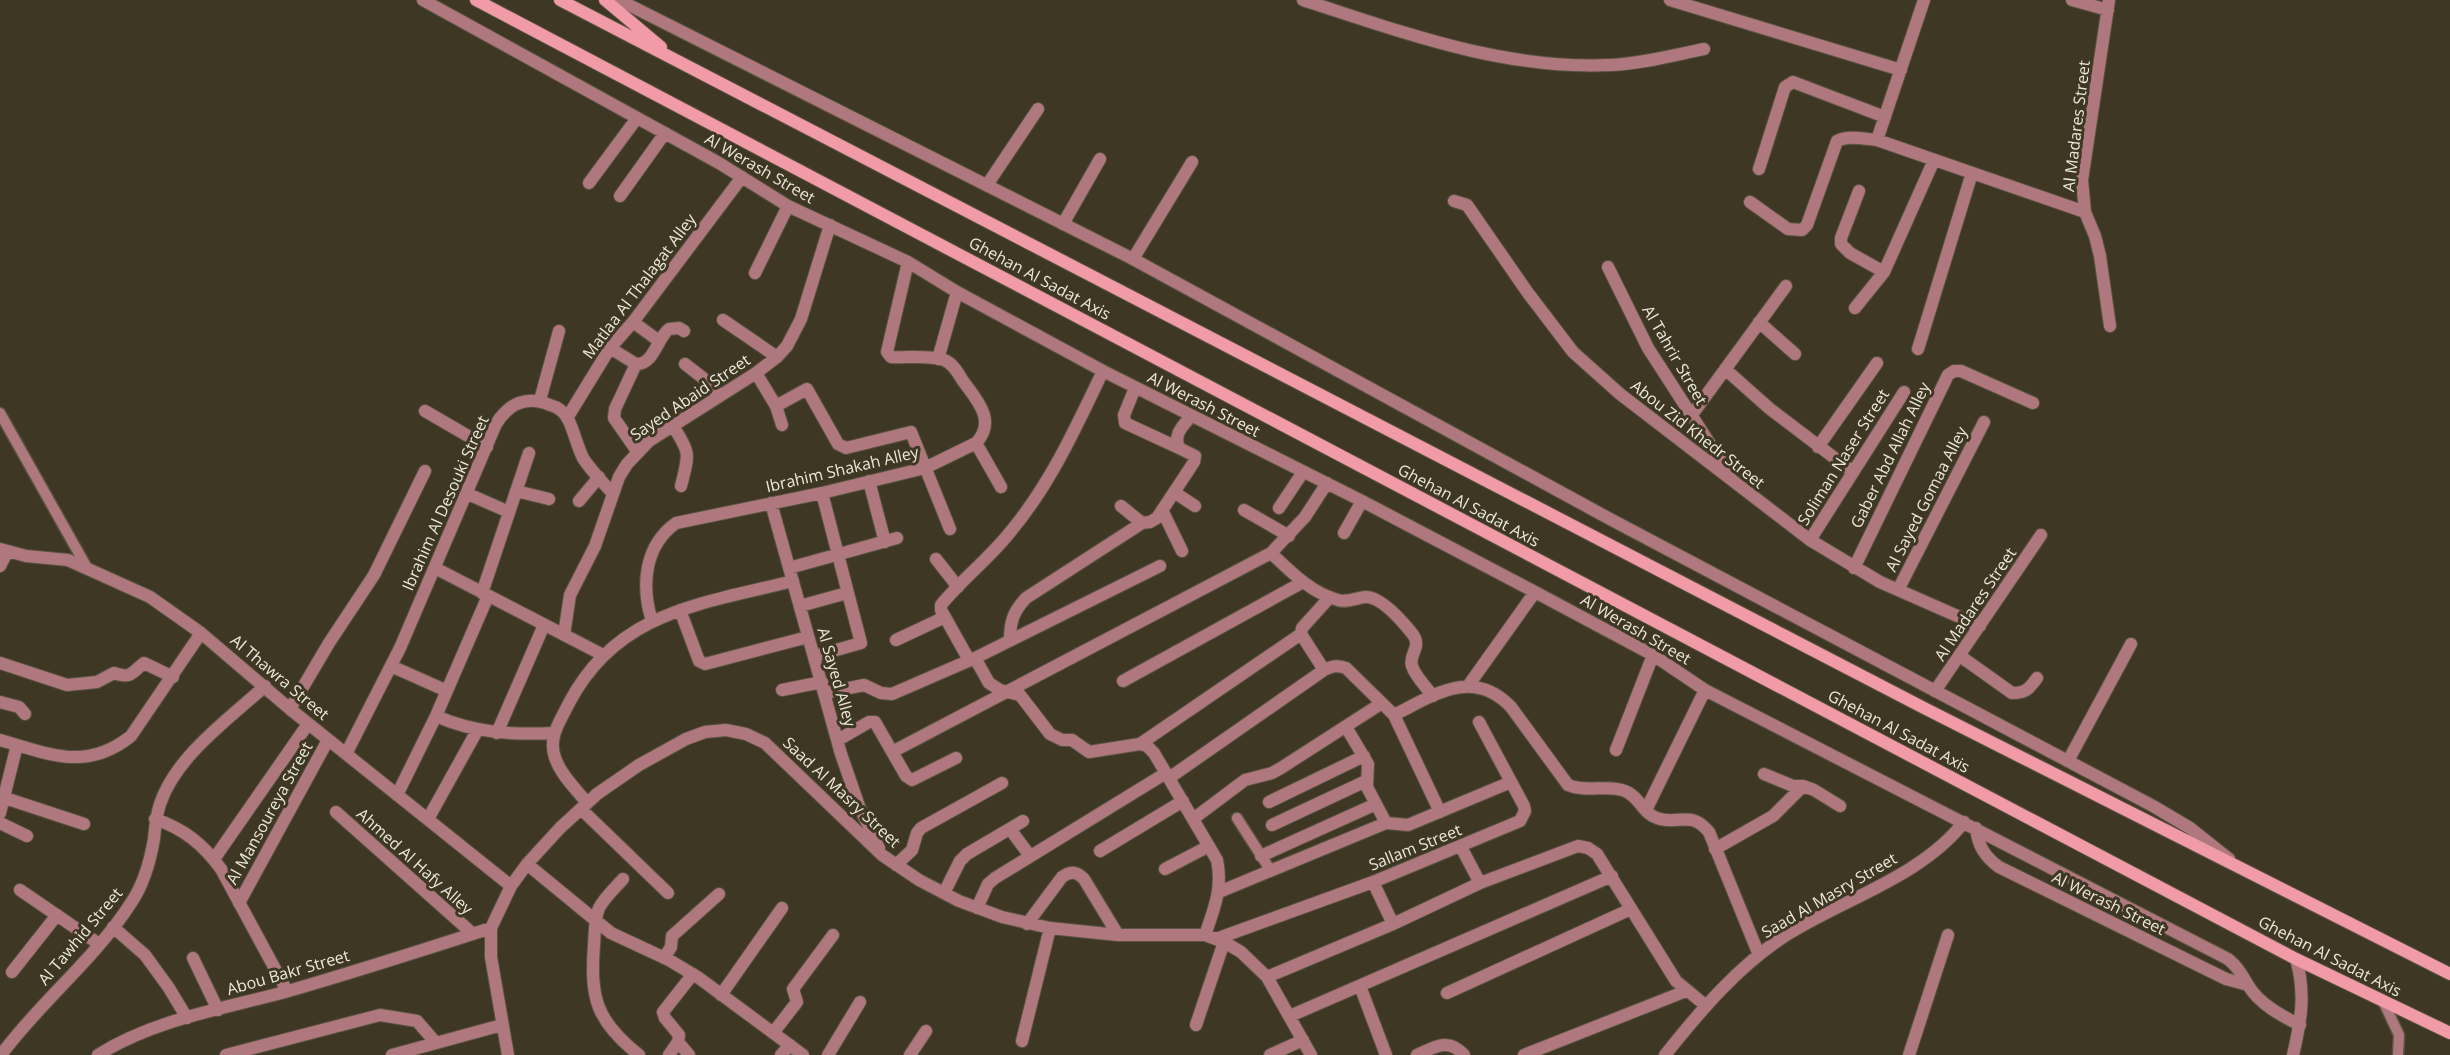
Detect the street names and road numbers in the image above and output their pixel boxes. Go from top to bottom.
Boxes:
street label: Al Madares Street [2057,59,2095,193]
street label: Al Werash Street [701,128,819,209]
street label: Matlaa Al Thalagat Alley [577,208,701,363]
street label: Ghehan Al Sadat Axis [965,231,1115,325]
street label: Al Tahrir Street [1638,301,1713,409]
street label: Sayed Abaid Street [626,349,754,445]
street label: Al Werash Street [1144,366,1264,442]
street label: Abou Zid Khedr Street [1626,375,1770,493]
street label: Gaber Abd Allah Alley [1845,377,1935,532]
street label: Soliman Naser Street [1792,384,1894,529]
street label: Ibrahim Al Desouki Street [396,412,494,594]
street label: Al Sayed Gomaa Alley [1880,422,1973,575]
street label: Ibrahim Shakah Alley [763,440,922,497]
street label: Ghehan Al Sadat Axis [1394,458,1544,552]
street label: Al Madares Street [1929,543,2021,665]
street label: Al Werash Street [1577,589,1695,670]
street label: Al Sayed Alley [812,625,862,730]
street label: Al Thawra Street [226,629,334,725]
street label: Ghehan Al Sadat Axis [1824,684,1974,778]
street label: Saad Al Masry Street [779,732,906,852]
street label: Al Mansoureya Street [221,738,317,888]
street label: Ahmed Al Hafy Alley [352,803,479,920]
street label: Sallam Street [1365,818,1465,876]
street label: Saad Al Masry Street [1757,847,1901,943]
street label: Al Werash Street [2049,866,2170,940]
street label: Al Tawhid Street [33,882,127,989]
street label: Ghehan Al Sadat Axis [2255,910,2405,1002]
street label: Abou Bakr Street [224,944,352,1000]

